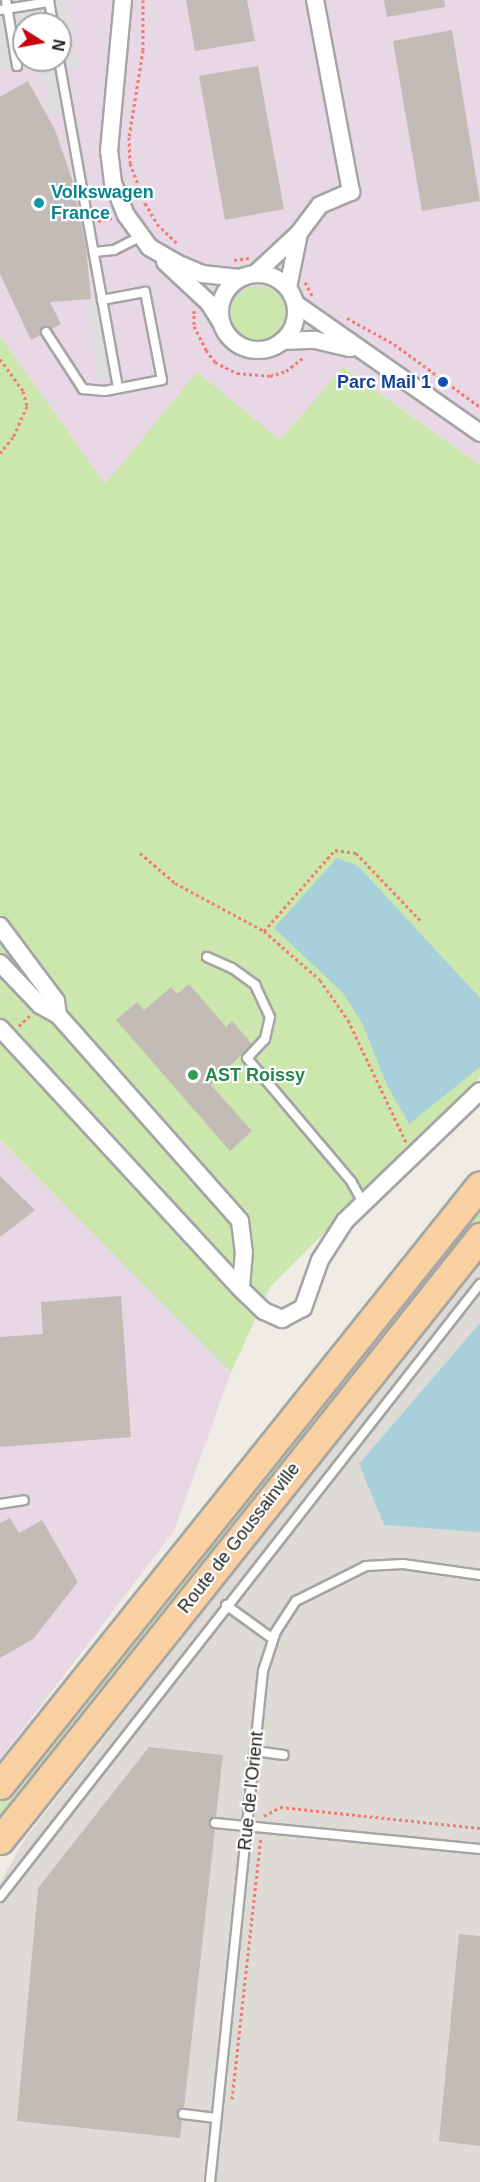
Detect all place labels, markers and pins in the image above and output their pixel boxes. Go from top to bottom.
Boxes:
place label: Volkswagen France [51,182,154,224]
marker: Volkswagen France [32,196,46,210]
place label: Parc Mail 1 [337,371,431,393]
marker: Parc Mail 1 [436,375,450,389]
place label: AST Roissy [205,1064,305,1086]
marker: AST Roissy [186,1068,200,1082]

